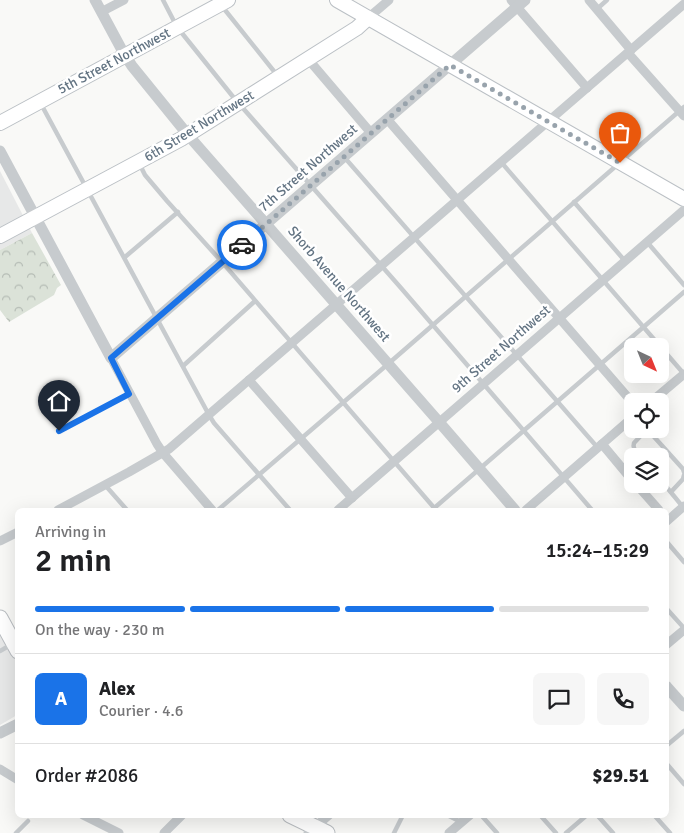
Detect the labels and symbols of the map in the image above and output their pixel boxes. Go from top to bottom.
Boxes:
street label: 5th Street Northwest [55,24,173,98]
street label: 6th Street Northwest [141,86,257,166]
pin [599,112,641,163]
street label: 7th Street Northwest [255,120,361,215]
courier [217,220,267,270]
street label: Shorb Avenue Northwest [284,223,394,345]
street label: 9th Street Northwest [448,301,554,396]
north arrow [624,338,669,382]
pin [38,380,80,431]

